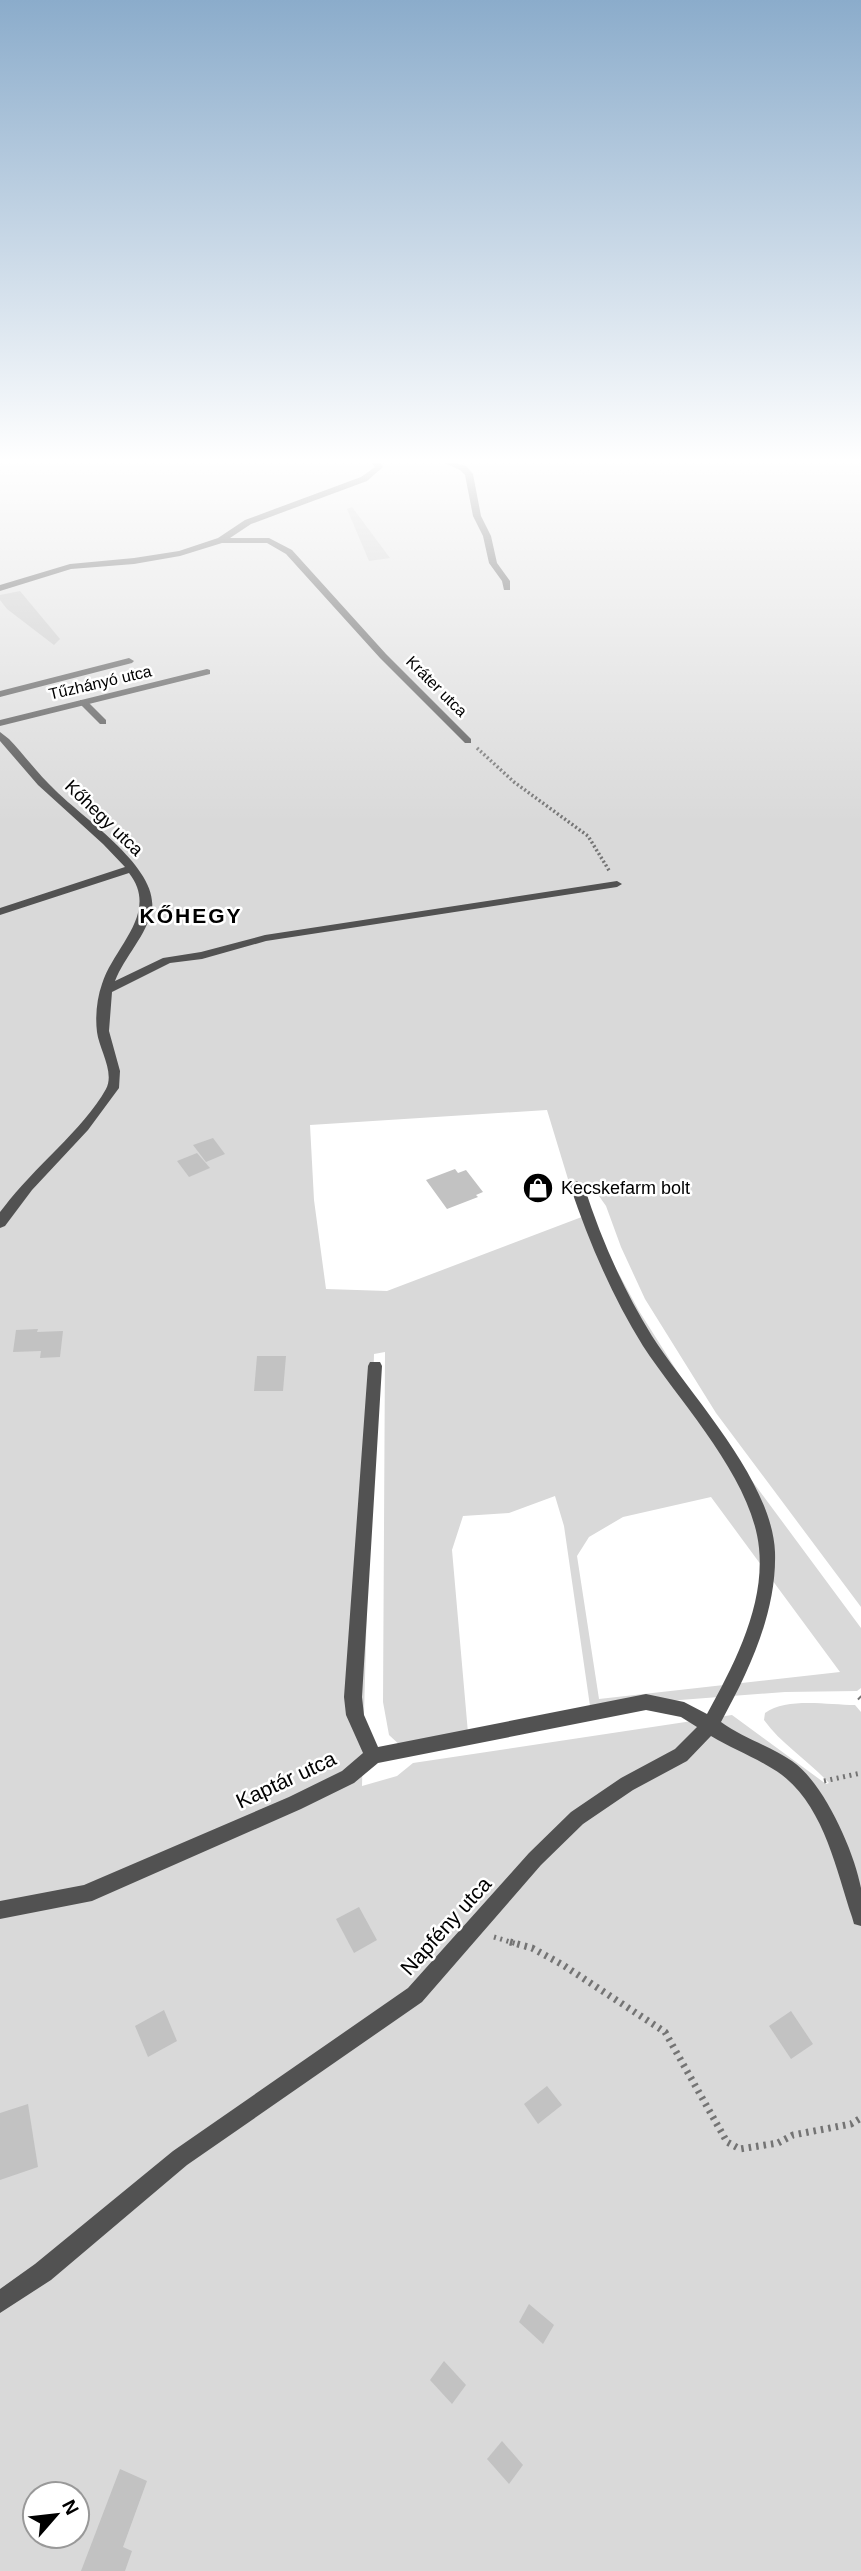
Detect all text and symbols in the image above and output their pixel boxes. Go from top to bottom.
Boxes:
street label: Kráter utca [403,653,470,720]
street label: Tűzhányó utca [47,662,153,703]
street label: Kőhegy utca [61,776,148,861]
district label: KŐHEGY [139,904,243,927]
shop icon: Kecskefarm bolt [521,1171,555,1205]
place label: Kecskefarm bolt [561,1178,690,1198]
street label: Kaptár utca [232,1746,340,1813]
street label: Napfény utca [396,1872,496,1979]
north arrow [21,2480,91,2550]
text: N [58,2496,83,2518]

